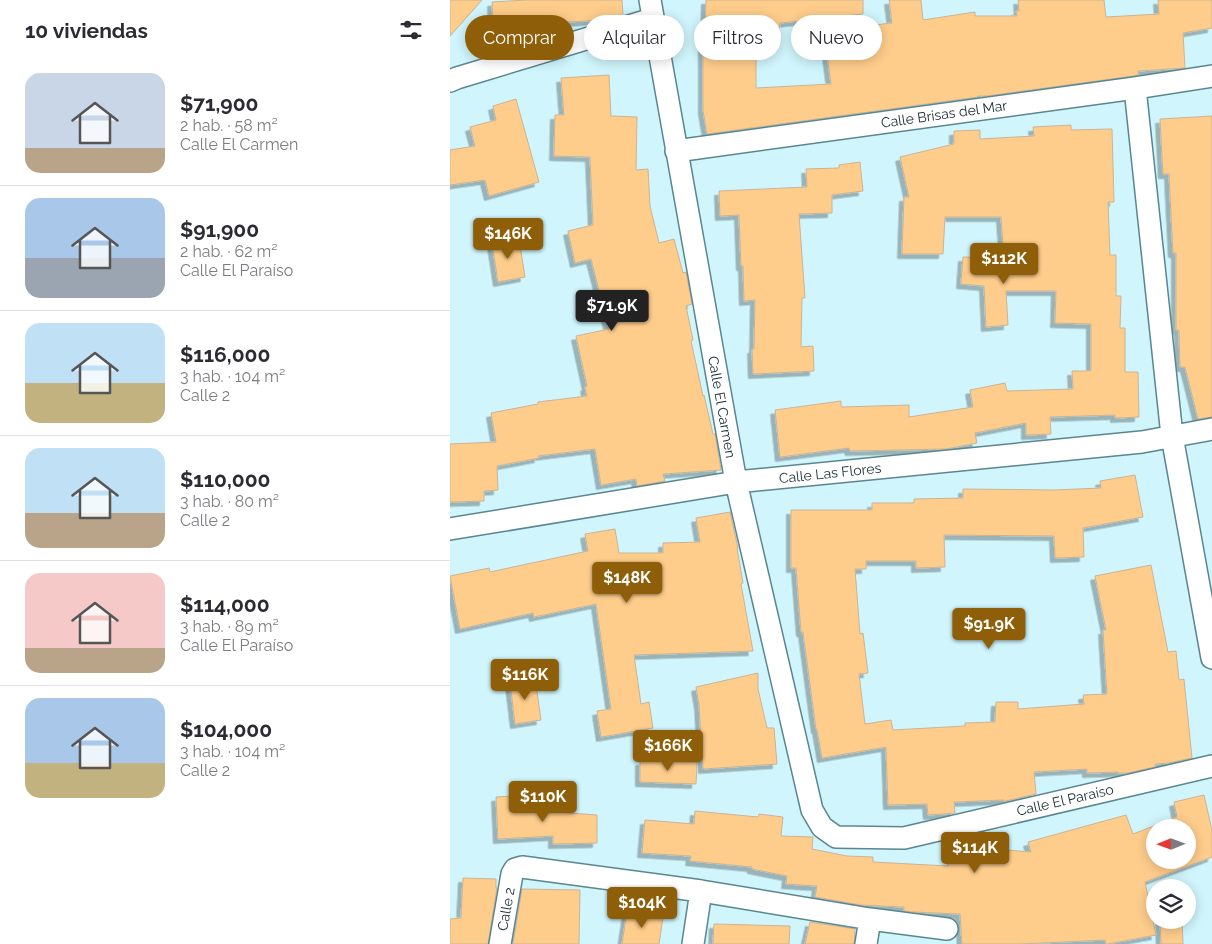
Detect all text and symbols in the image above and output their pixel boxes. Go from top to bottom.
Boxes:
chip: Comprar [465,15,574,60]
chip: Alquilar [584,15,684,60]
chip: Filtros [694,15,781,60]
chip: Nuevo [791,15,882,60]
icon: filters [397,16,425,44]
text: 10 viviendas [25,18,148,43]
text: $71,900 [180,91,259,116]
icon: home [65,93,125,153]
street label: Calle Brisas del Mar [880,97,1008,131]
text: 2 hab. · 58 m² [180,116,278,135]
text: Calle El Carmen [180,135,298,154]
text: $91,900 [180,217,259,242]
icon: home [65,218,125,278]
pin: $146K [473,218,543,260]
text: $146K [484,224,532,243]
text: 2 hab. · 62 m² [180,242,278,261]
pin: $112K [969,242,1039,285]
text: $112K [981,249,1027,268]
text: Calle El Paraíso [180,261,293,280]
pin: $71.9K [571,290,653,332]
text: $71.9K [587,296,637,315]
text: $116,000 [180,342,270,367]
icon: home [65,343,125,403]
street label: Calle El Carmen [705,355,739,459]
text: 3 hab. · 104 m² [180,367,285,386]
text: Calle 2 [180,386,230,405]
street label: Calle Las Flores [778,460,882,486]
text: $110,000 [180,467,271,492]
icon: home [65,468,125,528]
text: 3 hab. · 80 m² [180,492,279,511]
text: Calle 2 [180,511,230,530]
pin: $148K [592,562,662,604]
text: $148K [603,568,651,587]
text: $114,000 [180,592,270,617]
icon: home [65,593,125,653]
pin: $91.9K [948,608,1030,650]
text: $91.9K [963,614,1015,633]
text: 3 hab. · 89 m² [180,617,279,636]
text: Calle El Paraíso [180,636,293,655]
pin: $116K [490,658,560,701]
text: $116K [502,665,548,684]
text: $104,000 [180,717,272,742]
icon: home [65,718,125,778]
pin: $166K [633,730,703,772]
text: $166K [644,736,692,755]
text: 3 hab. · 104 m² [180,742,285,761]
text: Calle 2 [180,761,230,780]
pin: $110K [508,780,578,823]
street label: Calle El Paraíso [1015,781,1115,819]
text: $110K [520,787,566,806]
north arrow [1146,819,1196,869]
map controls [1146,819,1196,929]
pin: $114K [940,832,1010,874]
text: $114K [952,838,998,857]
button: layers [1146,879,1196,929]
street label: Calle 2 [494,886,518,932]
pin: $104K [607,886,677,929]
text: $104K [618,893,666,912]

